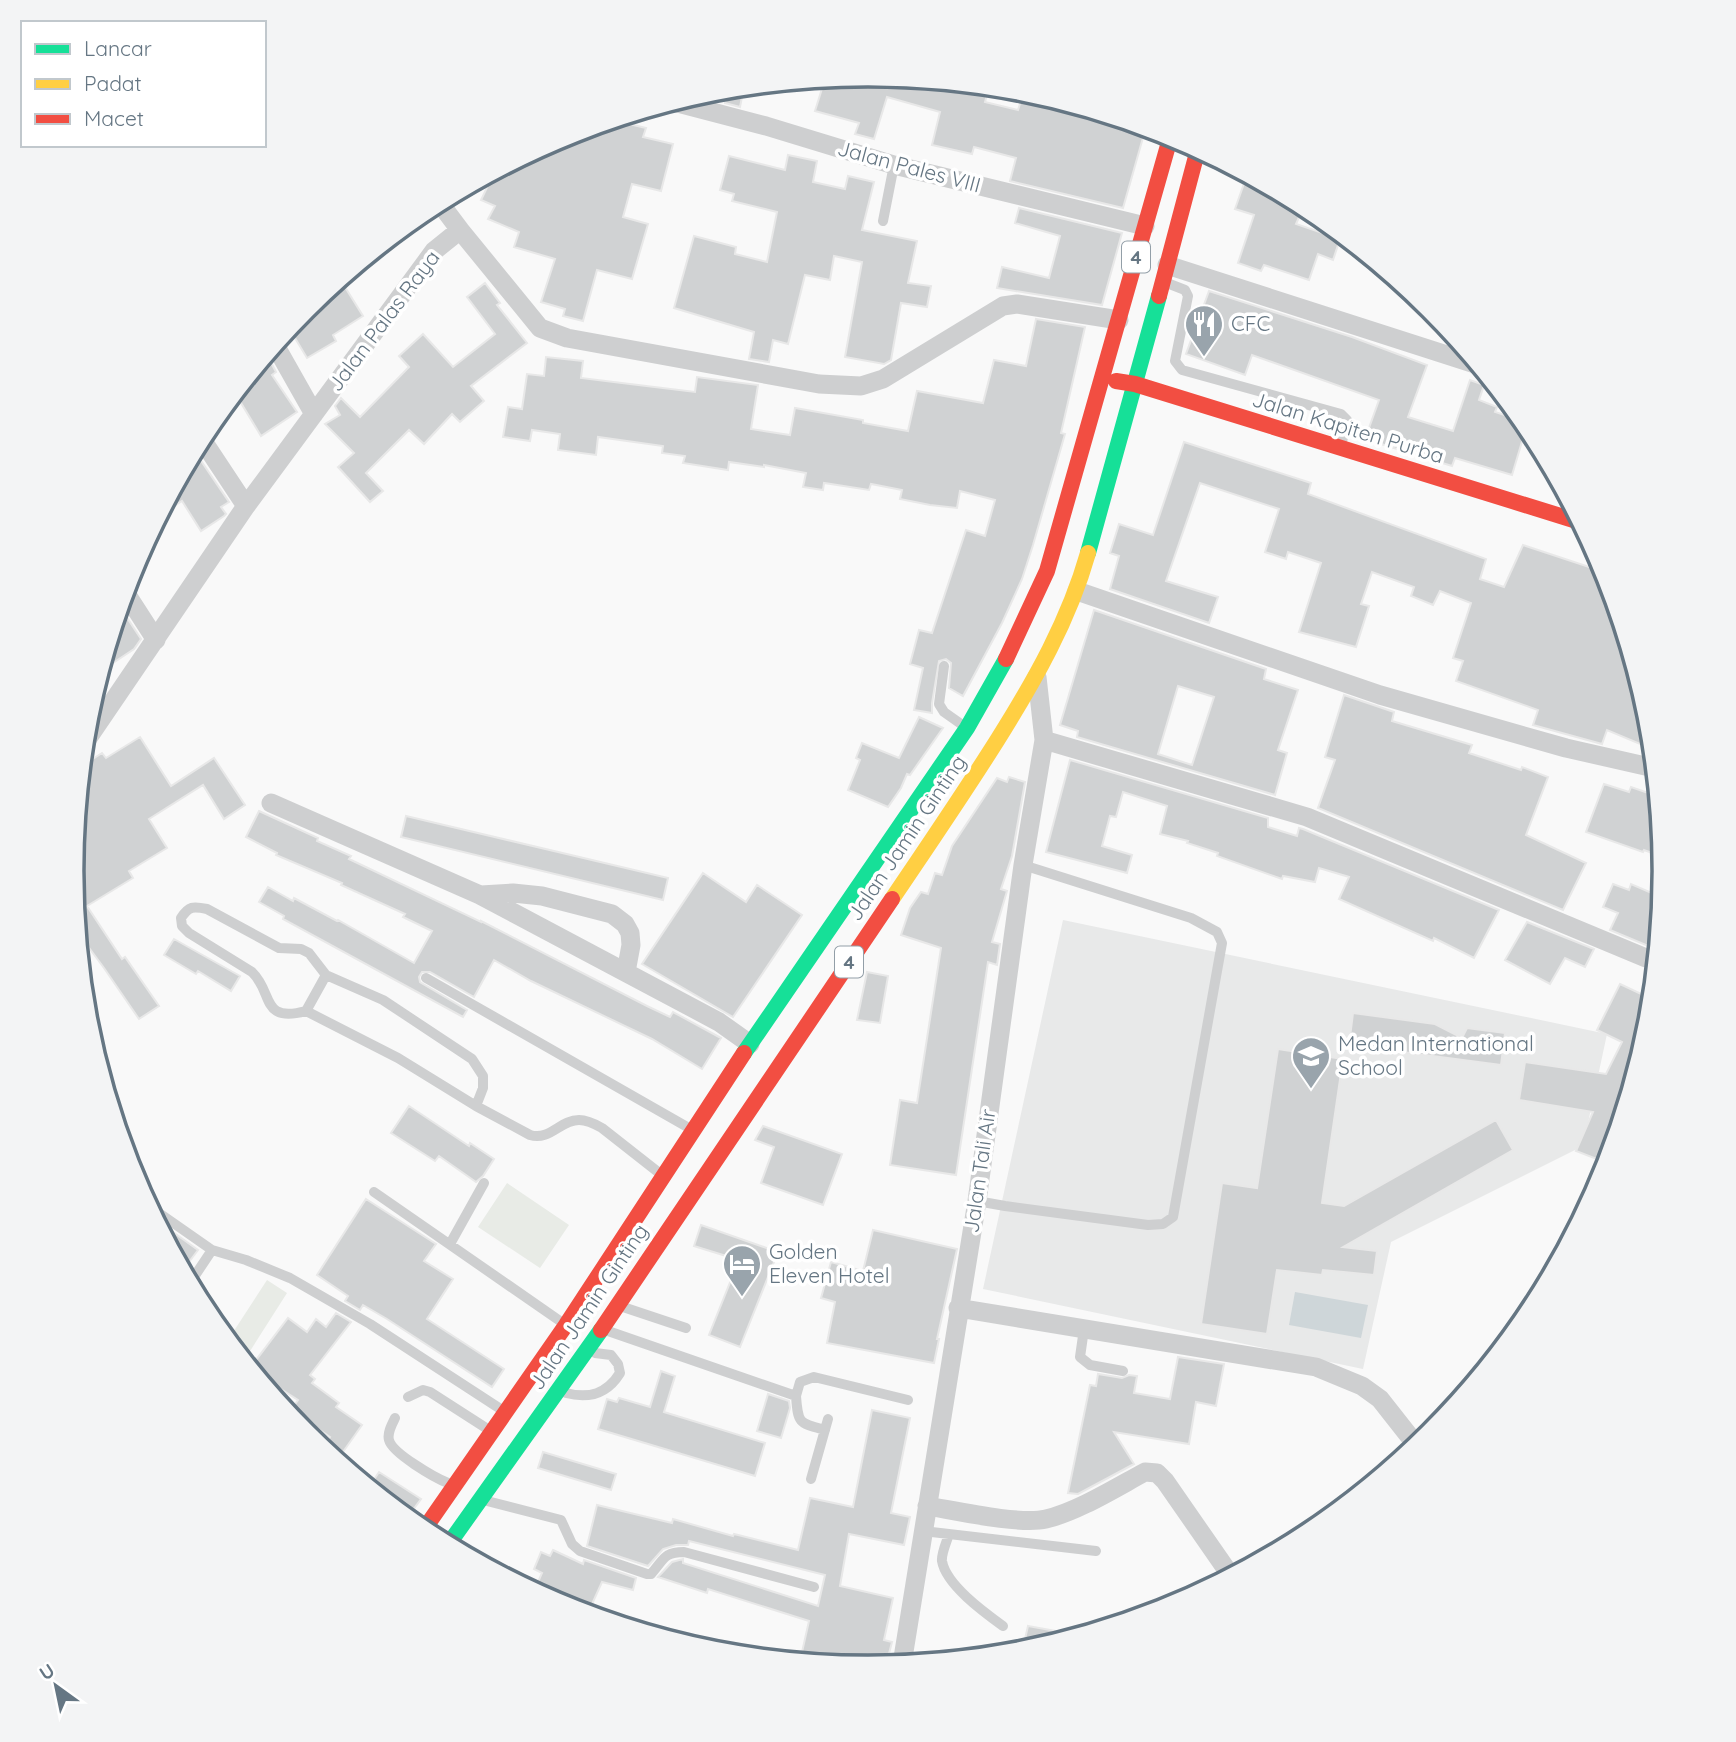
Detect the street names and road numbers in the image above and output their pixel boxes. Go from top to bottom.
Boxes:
street label: Jalan Pales VIII [835,134,984,198]
road number: 4 [1122,242,1150,272]
street label: Jalan Palas Raya [322,245,445,396]
street label: Jalan Kapiten Purba [1249,386,1447,469]
street label: Jalan Jamin Ginting [841,750,971,925]
road number: 4 [835,946,863,978]
street label: Jalan Tali Air [957,1107,1001,1234]
street label: Jalan Jamin Ginting [523,1219,653,1394]

